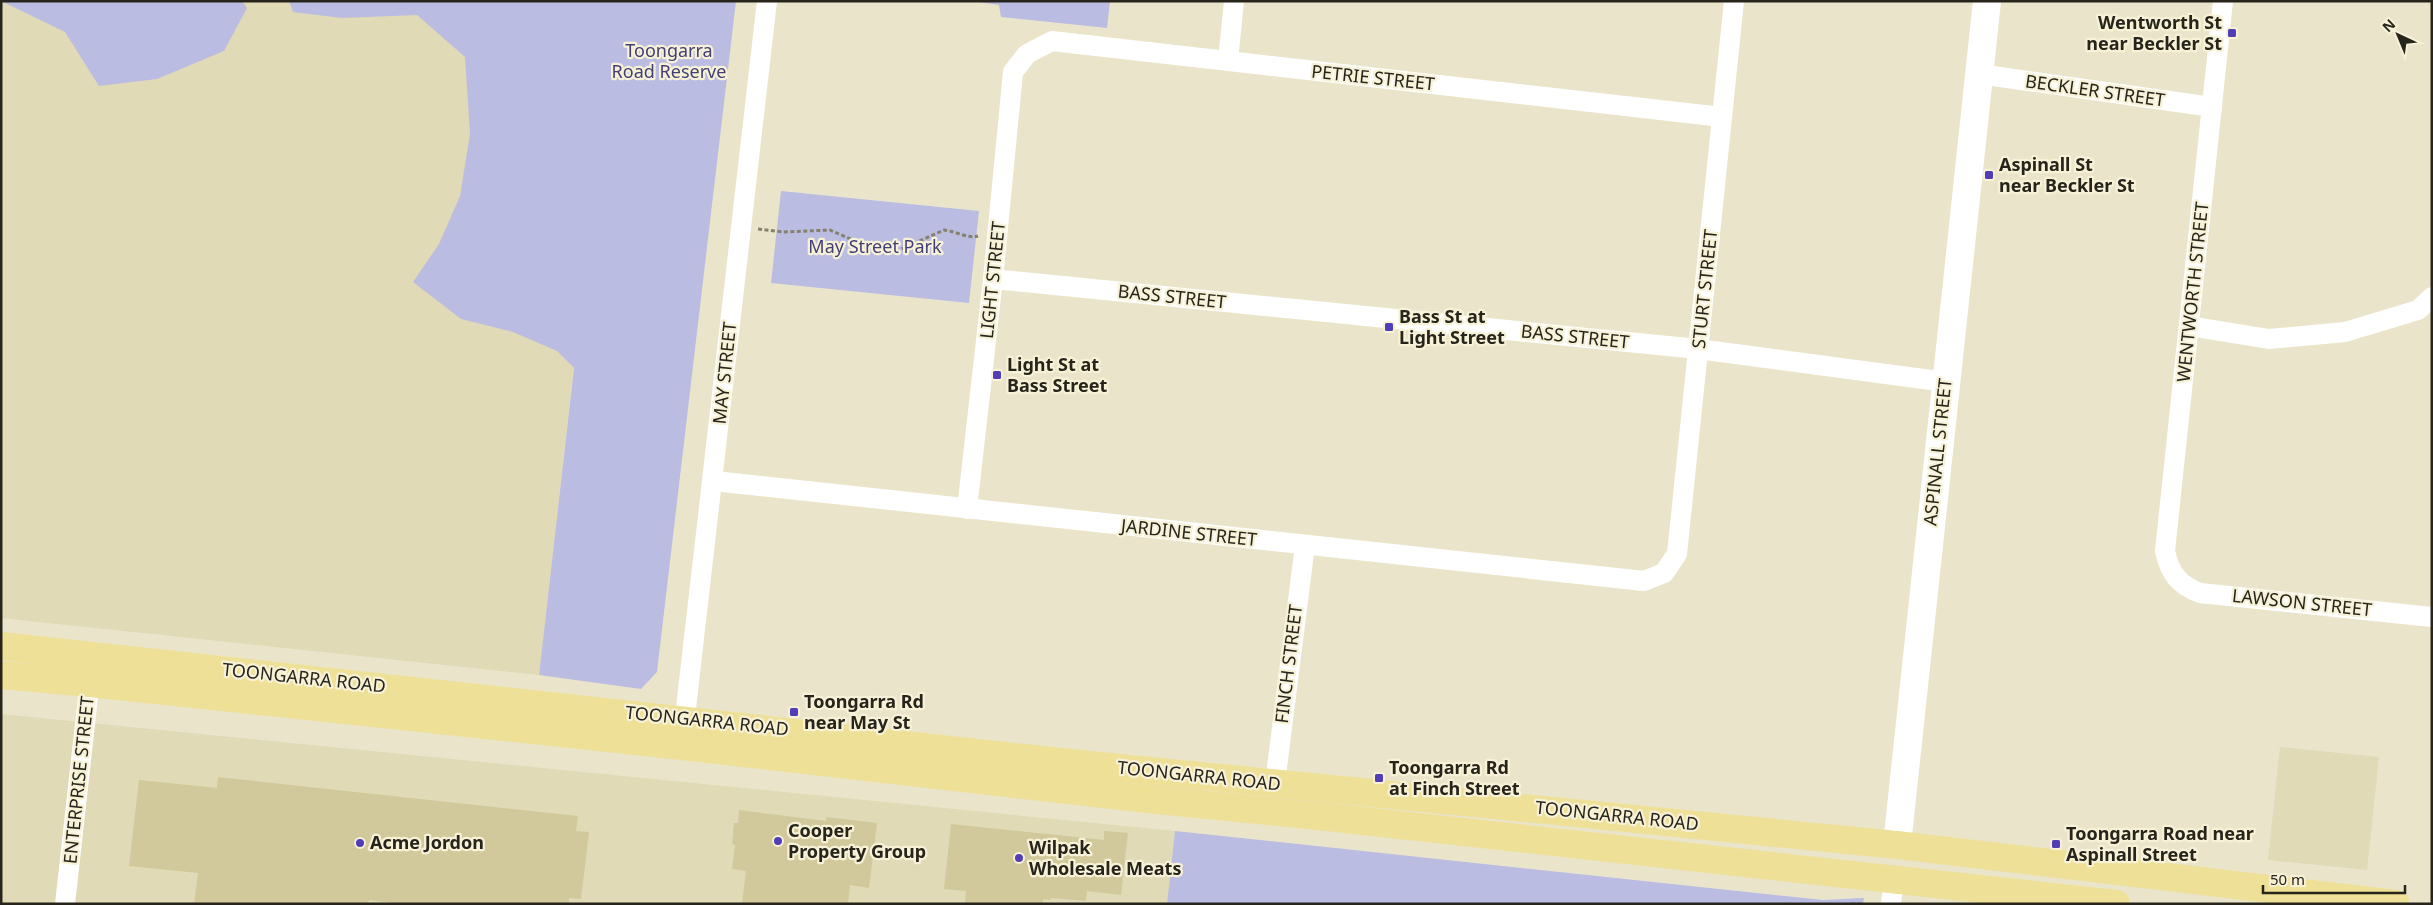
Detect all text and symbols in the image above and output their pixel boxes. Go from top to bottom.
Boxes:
place label: Wentworth St near Beckler St [2086,10,2222,55]
north arrow [2373,10,2423,60]
text: N [2378,14,2399,36]
marker: Wentworth St near Beckler St [2226,27,2238,39]
park label: Toongarra Road Reserve [612,38,726,83]
street label: PETRIE STREET [1310,59,1436,95]
street label: BECKLER STREET [2024,68,2166,112]
place label: Aspinall St near Beckler St [1999,152,2135,197]
marker: Aspinall St near Beckler St [1983,169,1995,181]
street label: WENTWORTH STREET [2171,200,2213,383]
street label: LIGHT STREET [974,220,1010,340]
street label: STURT STREET [1686,228,1722,350]
park label: May Street Park [808,234,942,258]
street label: BASS STREET [1117,278,1227,314]
place label: Bass St at Light Street [1399,304,1505,349]
street label: BASS STREET [1520,318,1630,354]
street label: MAY STREET [707,321,741,425]
marker: Bass St at Light Street [1383,321,1395,333]
place label: Light St at Bass Street [1007,352,1107,397]
marker: Light St at Bass Street [991,369,1003,381]
street label: ASPINALL STREET [1917,377,1957,527]
street label: JARDINE STREET [1118,513,1258,551]
street label: LAWSON STREET [2231,583,2373,621]
street label: FINCH STREET [1269,603,1307,725]
street label: TOONGARRA ROAD [221,656,387,698]
place label: Toongarra Rd near May St [804,689,924,734]
street label: ENTERPRISE STREET [57,695,99,865]
street label: TOONGARRA ROAD [624,699,790,741]
marker: Toongarra Rd near May St [788,706,800,718]
street label: TOONGARRA ROAD [1116,754,1282,796]
place label: Toongarra Rd at Finch Street [1389,755,1520,800]
marker: Toongarra Rd at Finch Street [1373,772,1385,784]
street label: TOONGARRA ROAD [1534,794,1700,836]
place label: Cooper Property Group [788,818,926,863]
place label: Toongarra Road near Aspinall Street [2066,821,2254,866]
place label: Acme Jordon [370,830,484,854]
marker: Cooper Property Group [772,835,784,847]
place label: Wilpak Wholesale Meats [1029,835,1181,880]
marker: Acme Jordon [354,837,366,849]
marker: Toongarra Road near Aspinall Street [2050,838,2062,850]
marker: Wilpak Wholesale Meats [1013,852,1025,864]
scale bar [2263,862,2406,894]
text: 50 m [2270,869,2305,889]

